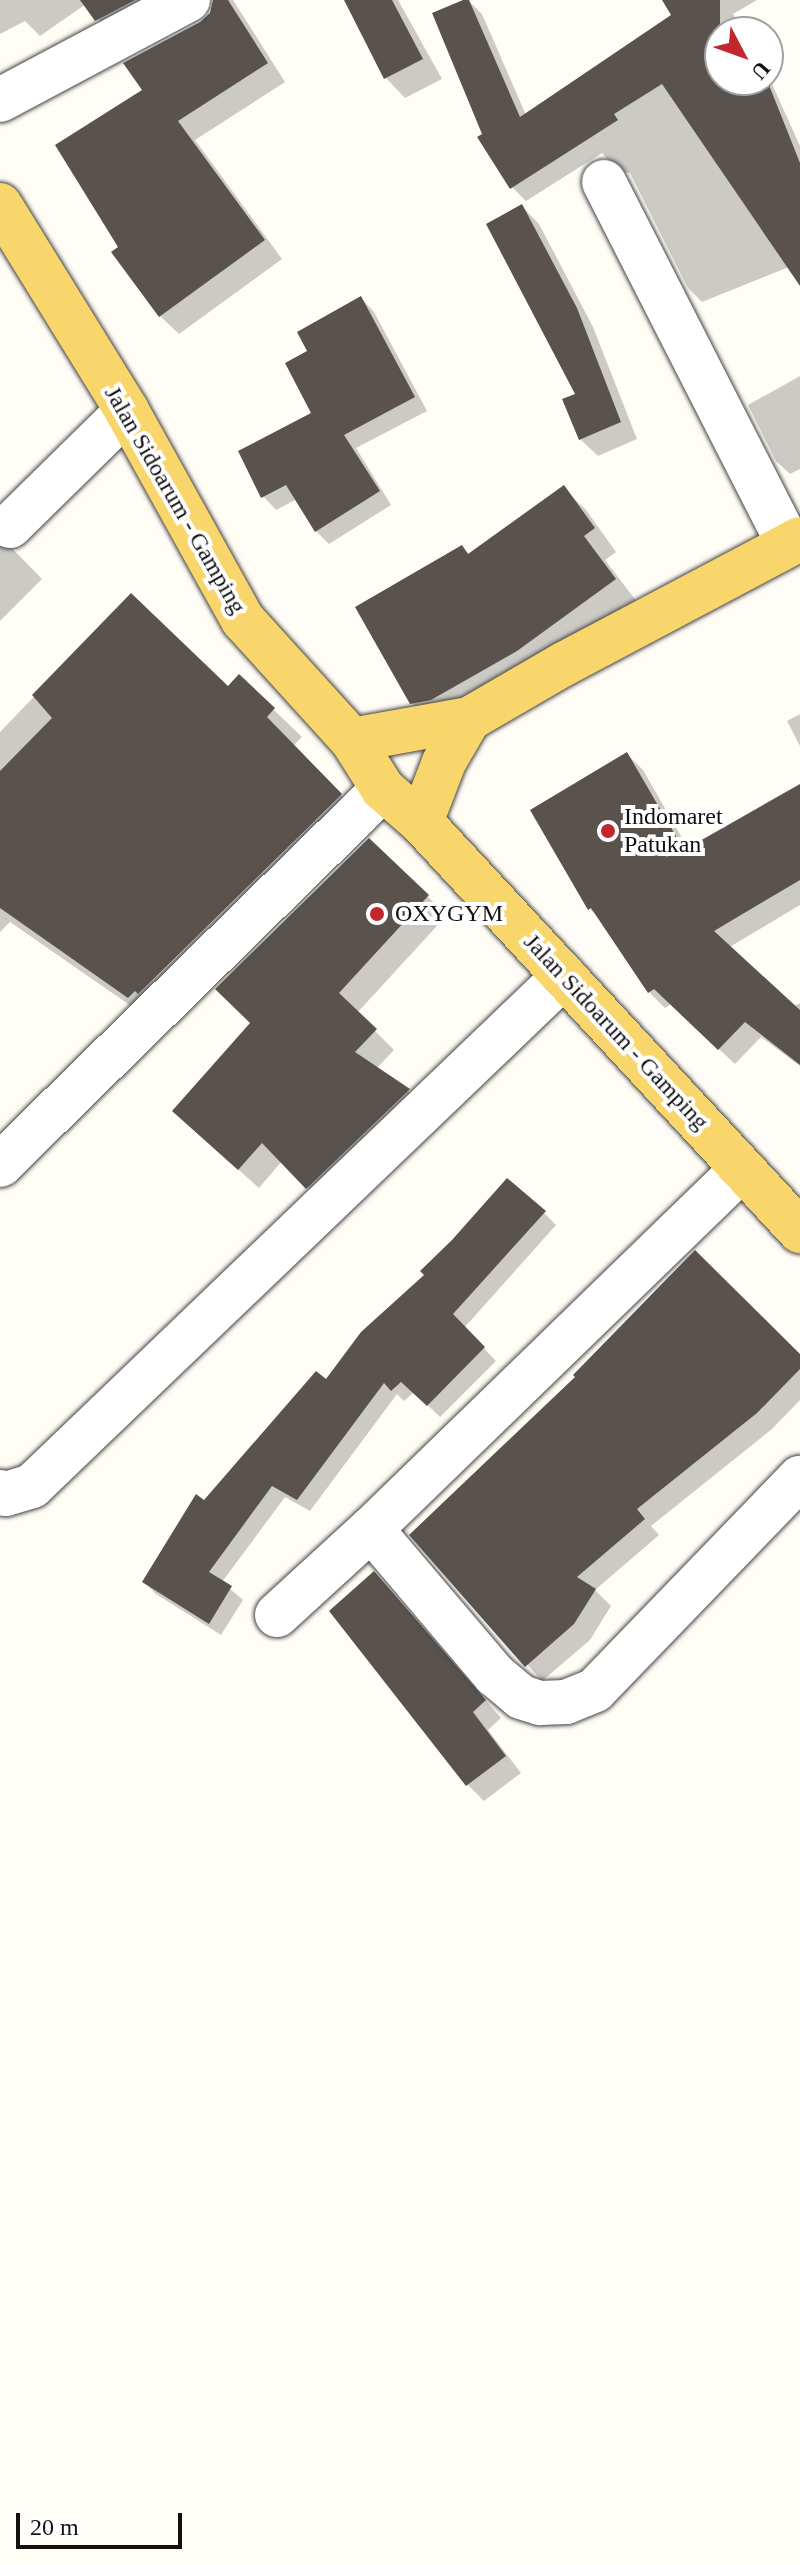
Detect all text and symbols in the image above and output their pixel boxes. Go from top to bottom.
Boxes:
north arrow [704,16,784,96]
text: U [746,57,776,85]
street label: Jalan Sidoarum - Gamping [98,381,252,619]
place label: Indomaret Patukan [624,803,723,859]
marker: Indomaret Patukan [599,822,617,840]
place label: OXYGYM [395,900,503,928]
marker: OXYGYM [366,903,388,925]
street label: Jalan Sidoarum - Gamping [518,928,714,1136]
scale bar [20,2497,186,2547]
text: 20 m [30,2514,79,2540]

